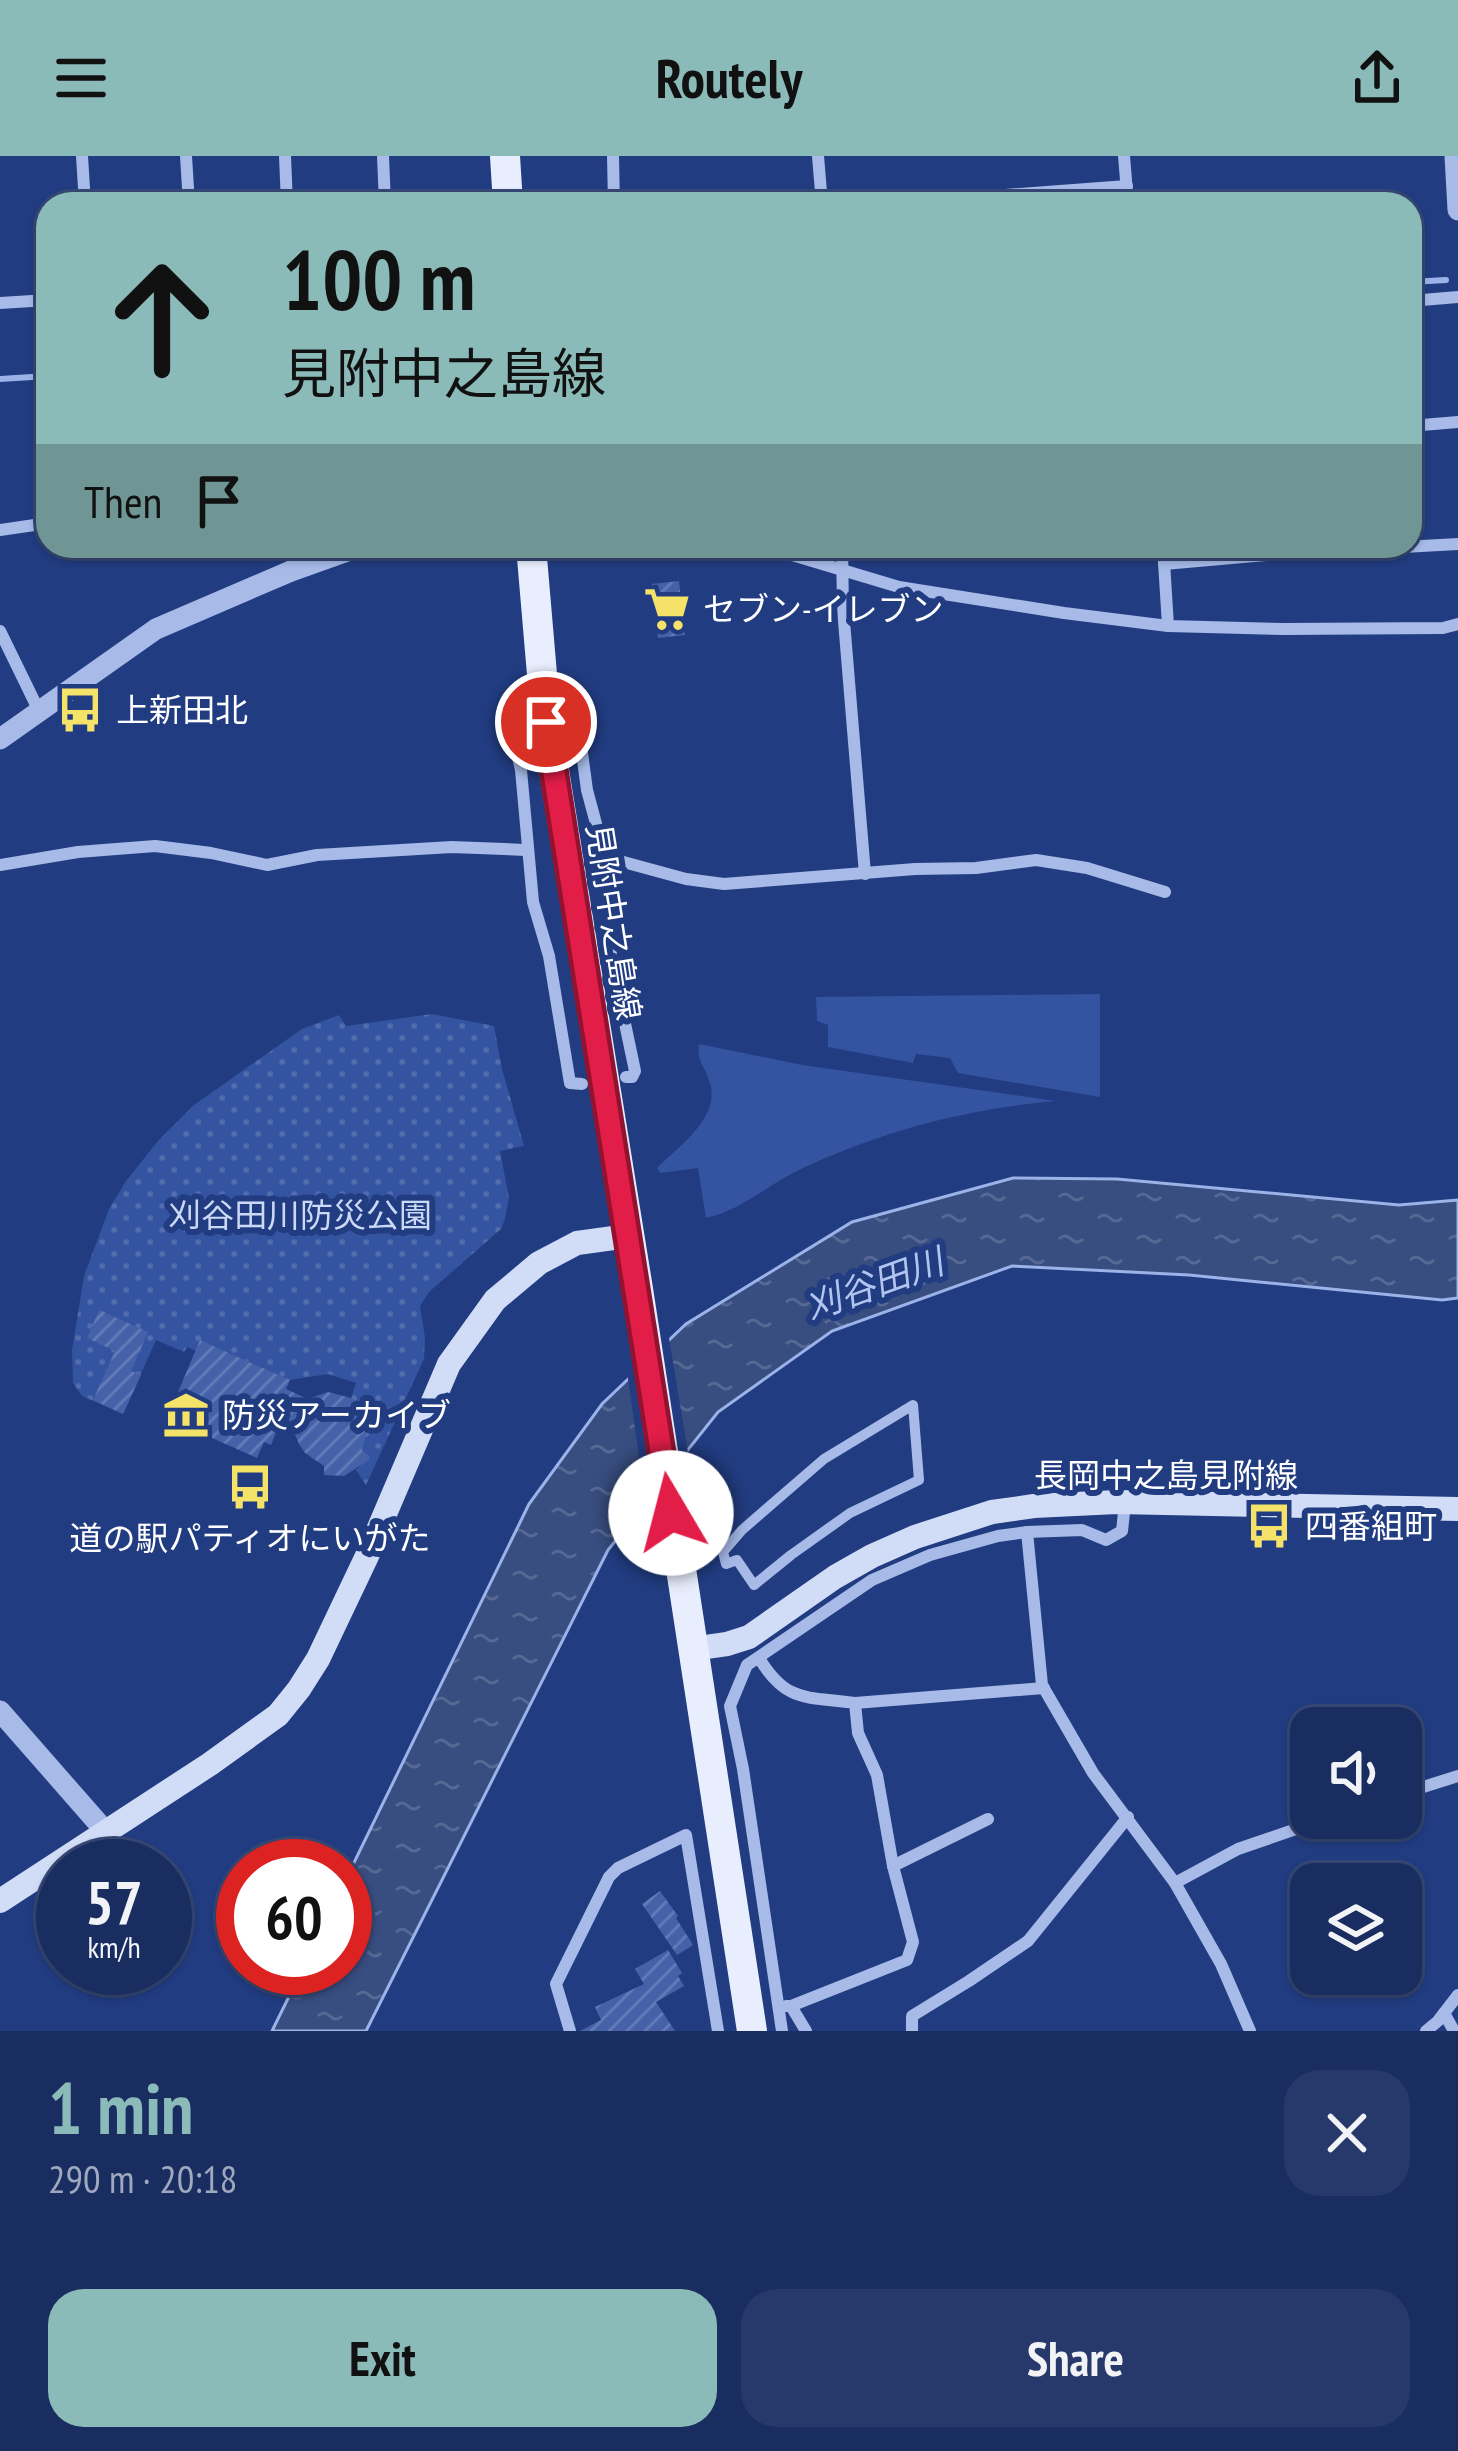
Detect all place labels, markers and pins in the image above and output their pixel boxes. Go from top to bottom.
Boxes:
supermarket icon: セブン-イレブン [642,584,692,634]
place label: セブン-イレブン [703,587,944,630]
pin [495,671,597,773]
bus stop icon: 上新田北 [55,685,105,735]
place label: 上新田北 [116,688,248,731]
museum icon: 防災アーカイブ [161,1390,211,1440]
place label: 防災アーカイブ [222,1393,451,1436]
bus stop icon: 道の駅パティオにいがた [225,1462,275,1512]
bus stop icon: 四番組町 [1244,1501,1294,1551]
place label: 四番組町 [1305,1504,1437,1547]
place label: 道の駅パティオにいがた [69,1516,431,1559]

